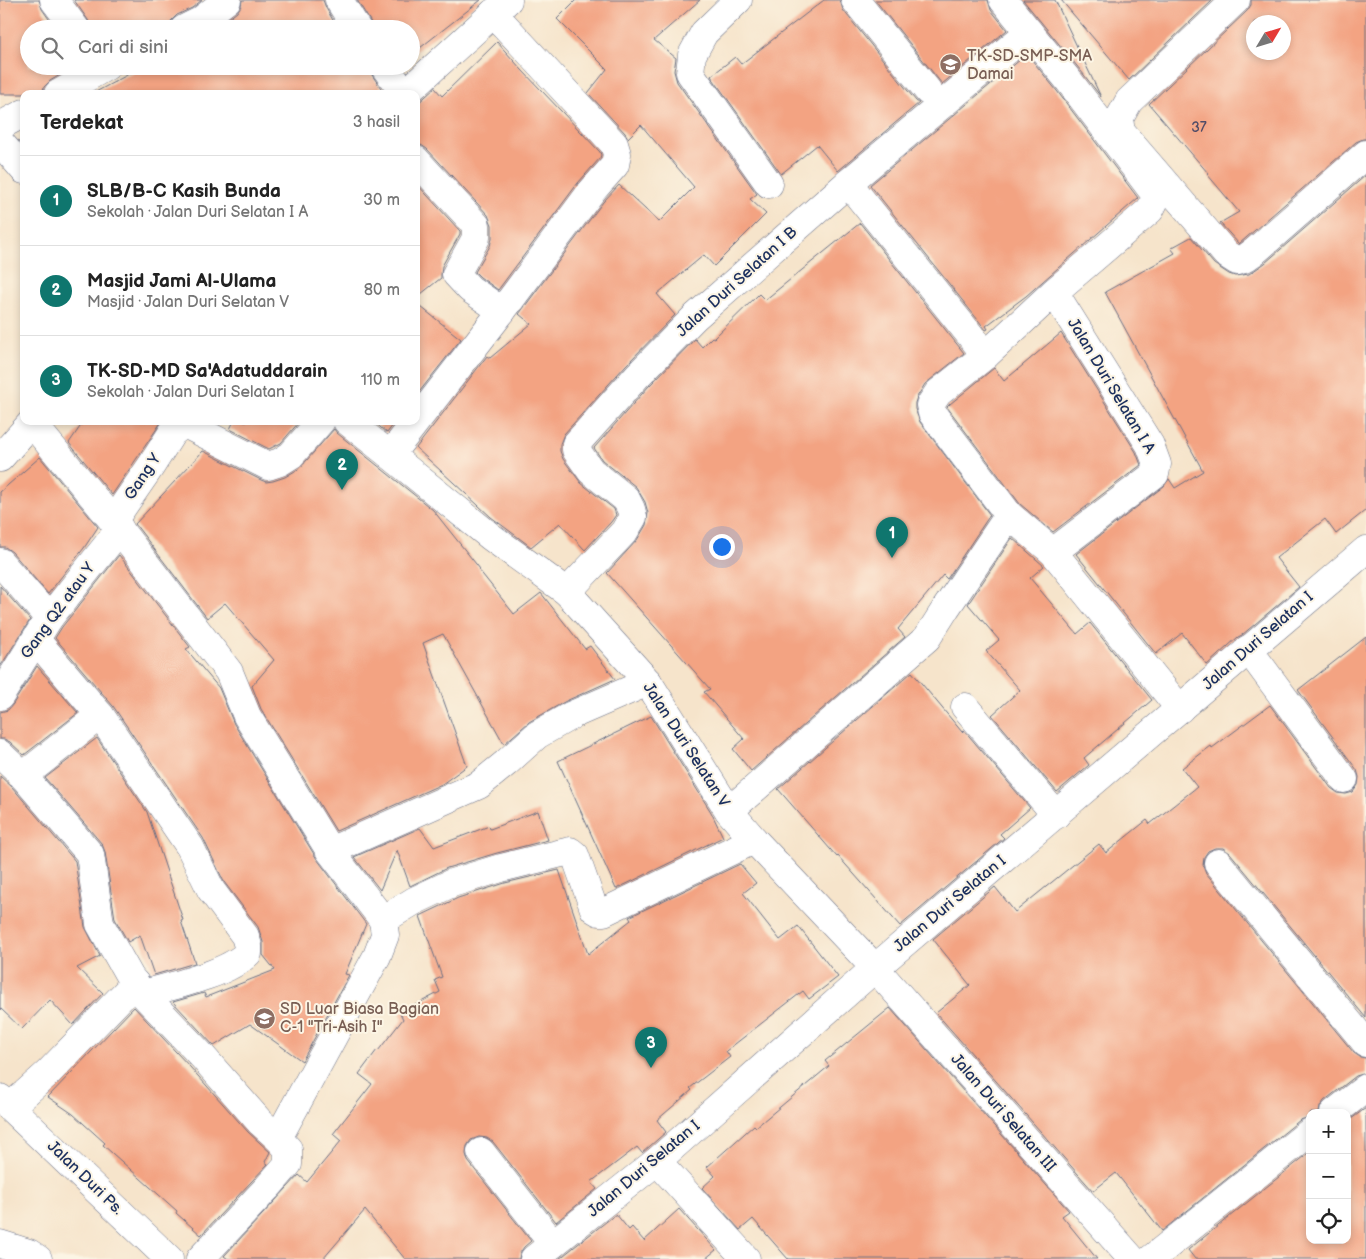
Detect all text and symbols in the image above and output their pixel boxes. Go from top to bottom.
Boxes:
north arrow [1246,15,1291,60]
search box [20,20,420,75]
icon: search [38,34,66,62]
text: Cari di sini [78,36,168,59]
place label: TK-SD-SMP-SMA Damai [967,47,1092,84]
school or university icon: TK-SD-SMP-SMA Damai [939,53,963,77]
text: Terdekat [40,110,124,135]
text: 3 hasil [353,113,400,132]
house number: 37 [1191,119,1207,136]
text: SLB/B-C Kasih Bunda [87,180,281,203]
text: 1 [53,191,59,210]
text: 30 m [363,191,400,210]
text: Sekolah · Jalan Duri Selatan I A [87,203,308,222]
street label: Jalan Duri Selatan I B [673,223,801,341]
text: Masjid Jami Al-Ulama [87,270,276,293]
text: 2 [51,281,61,300]
text: 80 m [364,281,400,300]
text: Masjid · Jalan Duri Selatan V [87,293,289,312]
street label: Jalan Duri Selatan I A [1063,315,1159,457]
text: TK-SD-MD Sa'Adatuddarain [87,360,328,383]
text: 3 [51,371,61,390]
text: 110 m [361,371,400,390]
text: Sekolah · Jalan Duri Selatan I [87,383,294,402]
pin: 2 [326,449,358,490]
street label: Gang Y [121,450,166,504]
pin: 1 [876,517,908,558]
your location [709,534,735,560]
street label: Gang Q2 atau Y [17,559,100,663]
street label: Jalan Duri Selatan I [1199,588,1317,694]
street label: Jalan Duri Selatan V [639,679,734,811]
street label: Jalan Duri Selatan I [890,852,1010,956]
place label: SD Luar Biasa Bagian C-1 "Tri-Asih I" [280,1000,439,1037]
school or university icon: SD Luar Biasa Bagian C-1 "Tri-Asih I" [252,1006,276,1030]
pin: 3 [635,1027,667,1068]
street label: Jalan Duri Selatan III [946,1050,1060,1176]
map controls [1306,1109,1351,1244]
button: + [1306,1109,1351,1154]
street label: Jalan Duri Selatan I [584,1117,704,1221]
street label: Jalan Duri Ps. [43,1137,127,1219]
button: − [1306,1154,1351,1199]
button: locate [1306,1199,1351,1244]

